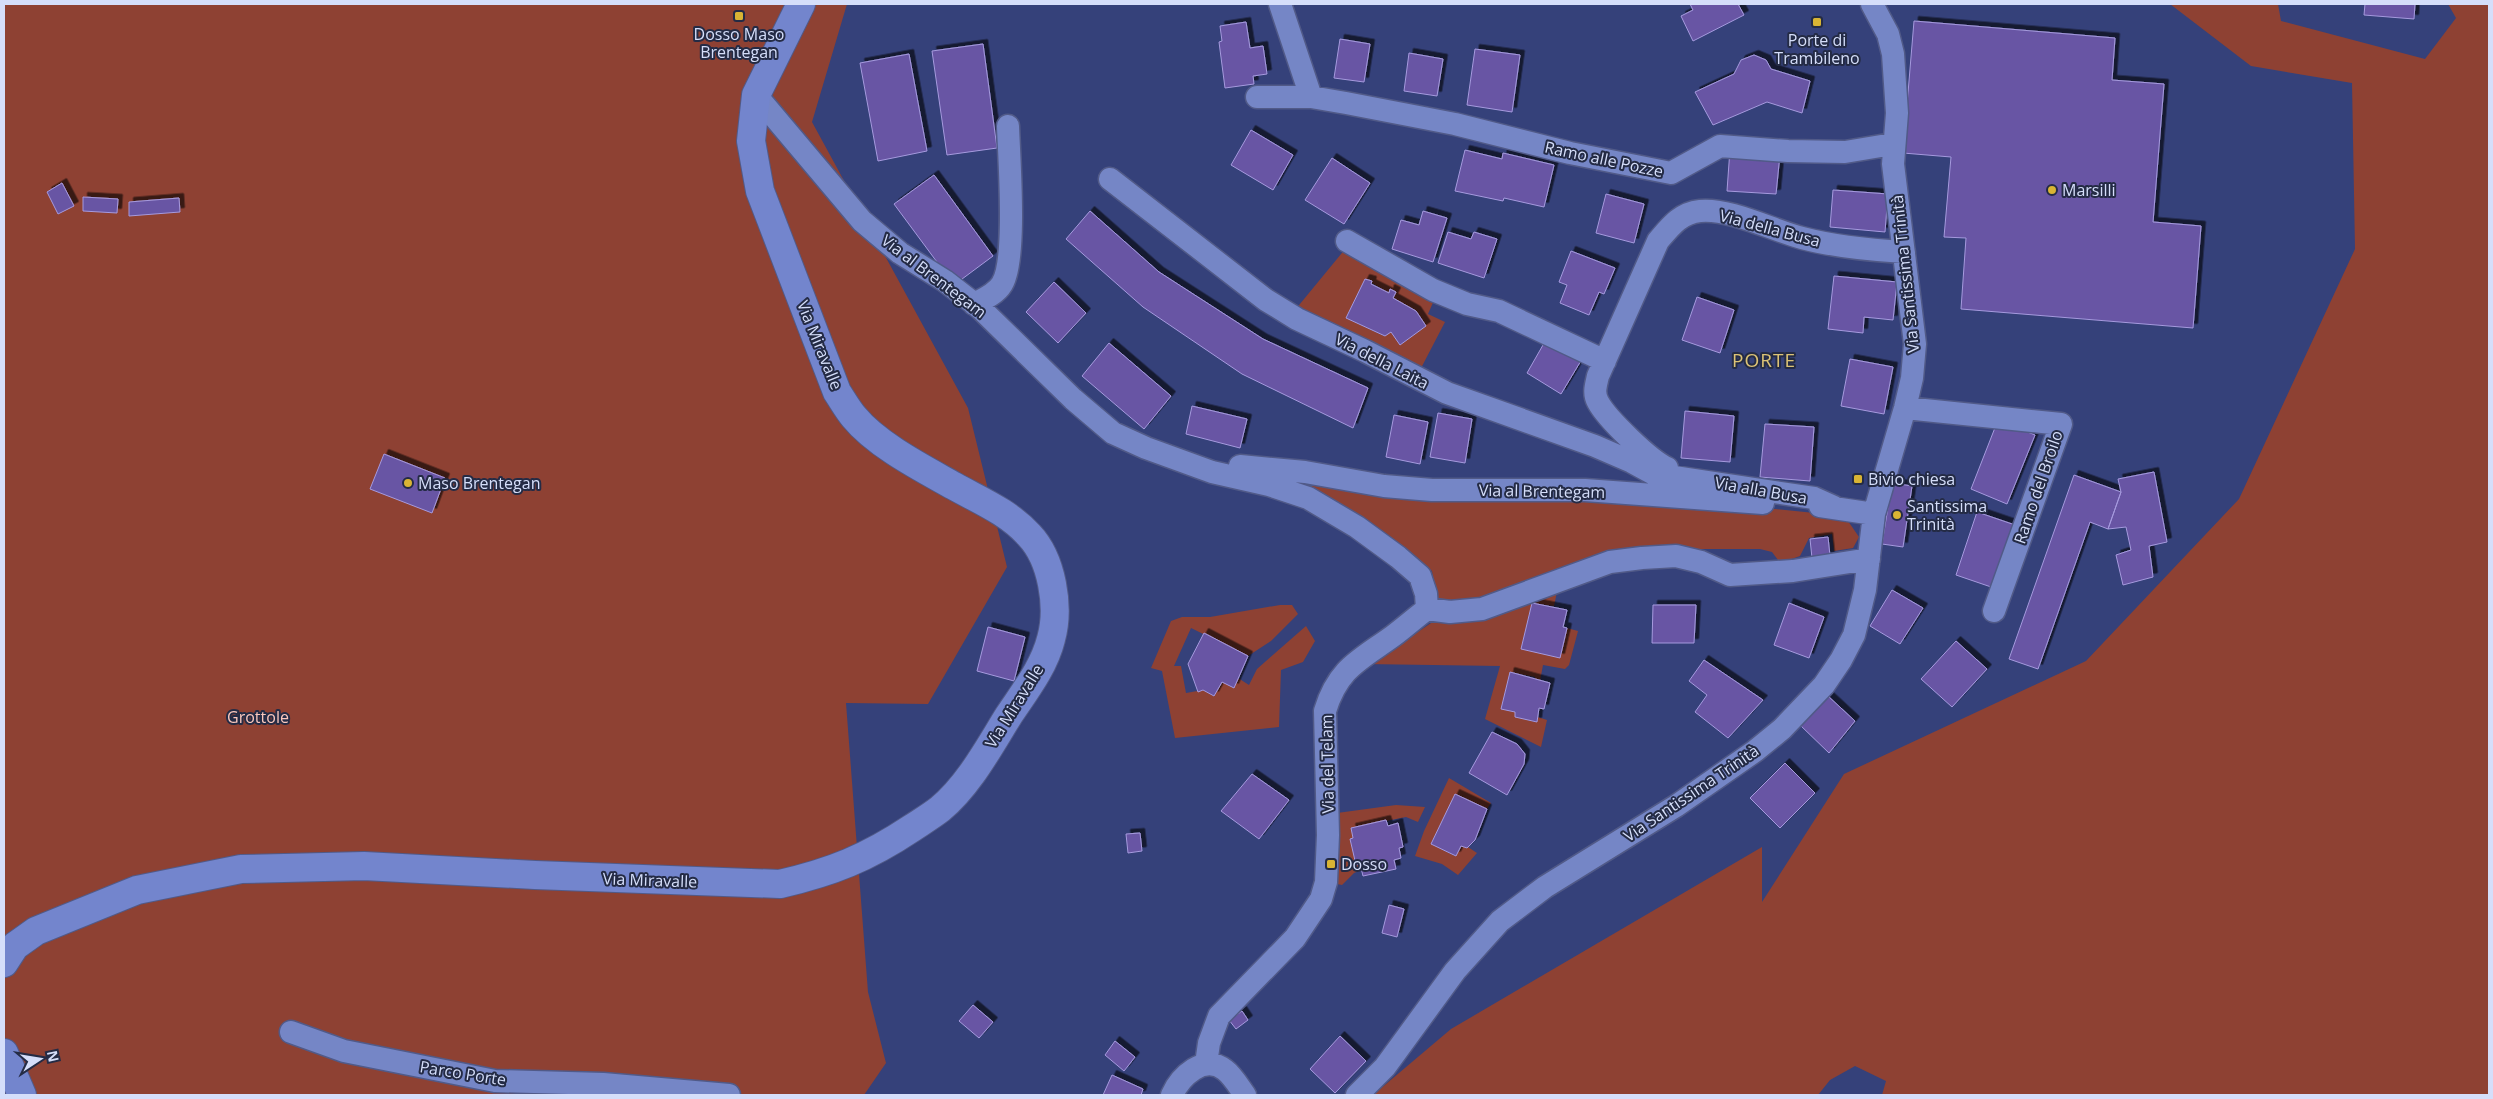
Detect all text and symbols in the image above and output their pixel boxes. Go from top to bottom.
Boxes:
marker: Dosso Maso Brentegan [733,10,745,22]
marker: Porte di Trambileno [1811,16,1823,28]
place label: Dosso Maso Brentegan [694,23,784,63]
place label: Porte di Trambileno [1774,29,1860,69]
street label: Ramo alle Pozze [1543,136,1665,182]
place label: Marsilli [2062,179,2116,201]
marker: Marsilli [2046,184,2058,196]
street label: Via Santissima Trinità [1886,194,1924,354]
street label: Via della Busa [1717,204,1823,252]
street label: Via al Brentegam [877,229,991,323]
street label: Via Miravalle [792,297,848,393]
street label: Via della Laita [1331,328,1433,394]
district label: PORTE [1732,347,1796,373]
street label: Ramo del Broilo [2008,427,2068,547]
place label: Bivio chiesa [1868,468,1955,490]
street label: Via alla Busa [1713,471,1809,509]
place label: Maso Brentegan [418,472,540,494]
marker: Bivio chiesa [1852,473,1864,485]
marker: Maso Brentegan [402,477,414,489]
street label: Via al Brentegam [1479,479,1605,503]
place label: Santissima Trinità [1907,495,1987,535]
marker: Santissima Trinità [1891,509,1903,521]
street label: Via Miravalle [980,660,1048,752]
park label: Grottole [227,706,289,728]
street label: Via del Telam [1315,714,1339,814]
street label: Via Santissima Trinità [1619,739,1763,847]
place label: Dosso [1341,853,1387,875]
marker: Dosso [1325,858,1337,870]
street label: Via Miravalle [602,867,698,893]
north arrow [15,1034,65,1084]
text: N [43,1049,64,1064]
street label: Parco Porte [418,1055,508,1091]

